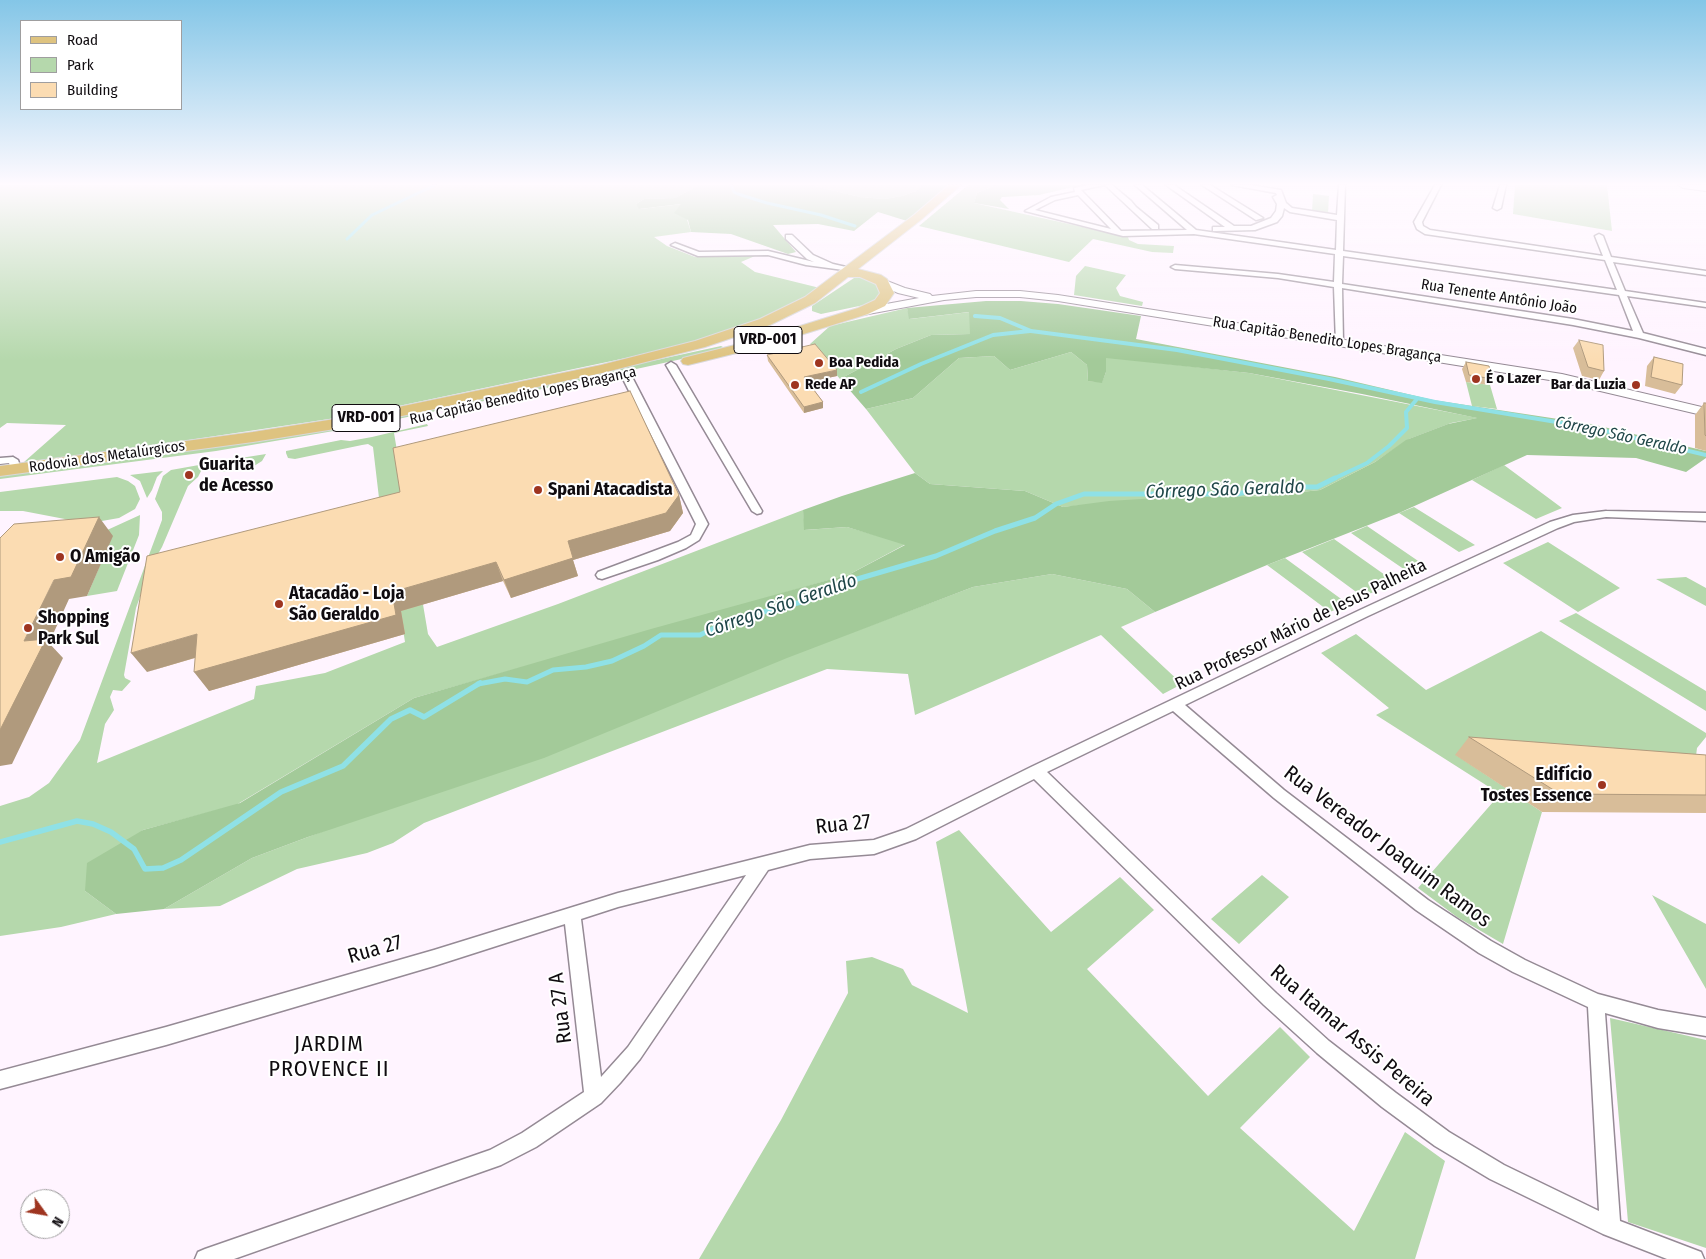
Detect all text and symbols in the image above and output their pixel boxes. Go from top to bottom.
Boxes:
legend [20,20,182,110]
text: Road [67,31,98,49]
text: Park [67,56,94,74]
text: Building [67,81,118,99]
street label: Rua Tenente Antônio João [1420,276,1578,318]
street label: Rua Capitão Benedito Lopes Bragança [1211,313,1443,367]
road number: VRD-001 [734,326,802,354]
place label: Boa Pedida [829,354,899,372]
marker: Boa Pedida [813,357,825,369]
street label: Rua Capitão Benedito Lopes Bragança [408,363,638,429]
place label: É o Lazer [1486,370,1541,388]
marker: É o Lazer [1470,373,1482,385]
place label: Rede AP [805,376,856,394]
place label: Bar da Luzia [1551,376,1626,394]
marker: Rede AP [789,379,801,391]
marker: Bar da Luzia [1630,379,1642,391]
road number: VRD-001 [332,404,400,432]
water label: Córrego São Geraldo [1553,413,1689,459]
street label: Rodovia dos Metalúrgicos [28,437,186,477]
place label: Guarita de Acesso [199,454,273,496]
marker: Guarita de Acesso [183,469,195,481]
water label: Córrego São Geraldo [1145,476,1305,504]
place label: Spani Atacadista [548,479,673,501]
marker: Spani Atacadista [532,484,544,496]
place label: O Amigão [70,546,140,568]
marker: O Amigão [54,551,66,563]
street label: Rua Professor Mário de Jesus Palheita [1172,555,1430,695]
water label: Córrego São Geraldo [702,569,860,643]
place label: Atacadão - Loja São Geraldo [289,583,404,626]
marker: Atacadão - Loja São Geraldo [273,598,285,610]
place label: Shopping Park Sul [38,607,109,650]
marker: Shopping Park Sul [22,622,34,634]
street label: Rua Vereador Joaquim Ramos [1278,761,1496,933]
place label: Edifício Tostes Essence [1481,764,1592,806]
marker: Edifício Tostes Essence [1596,779,1608,791]
street label: Rua 27 [814,810,872,840]
street label: Rua 27 [345,930,405,970]
street label: Rua Itamar Assis Pereira [1265,960,1439,1112]
street label: Rua 27 A [544,971,578,1045]
district label: JARDIM PROVENCE II [267,1032,391,1084]
north arrow [20,1189,70,1239]
text: N [48,1214,67,1230]

